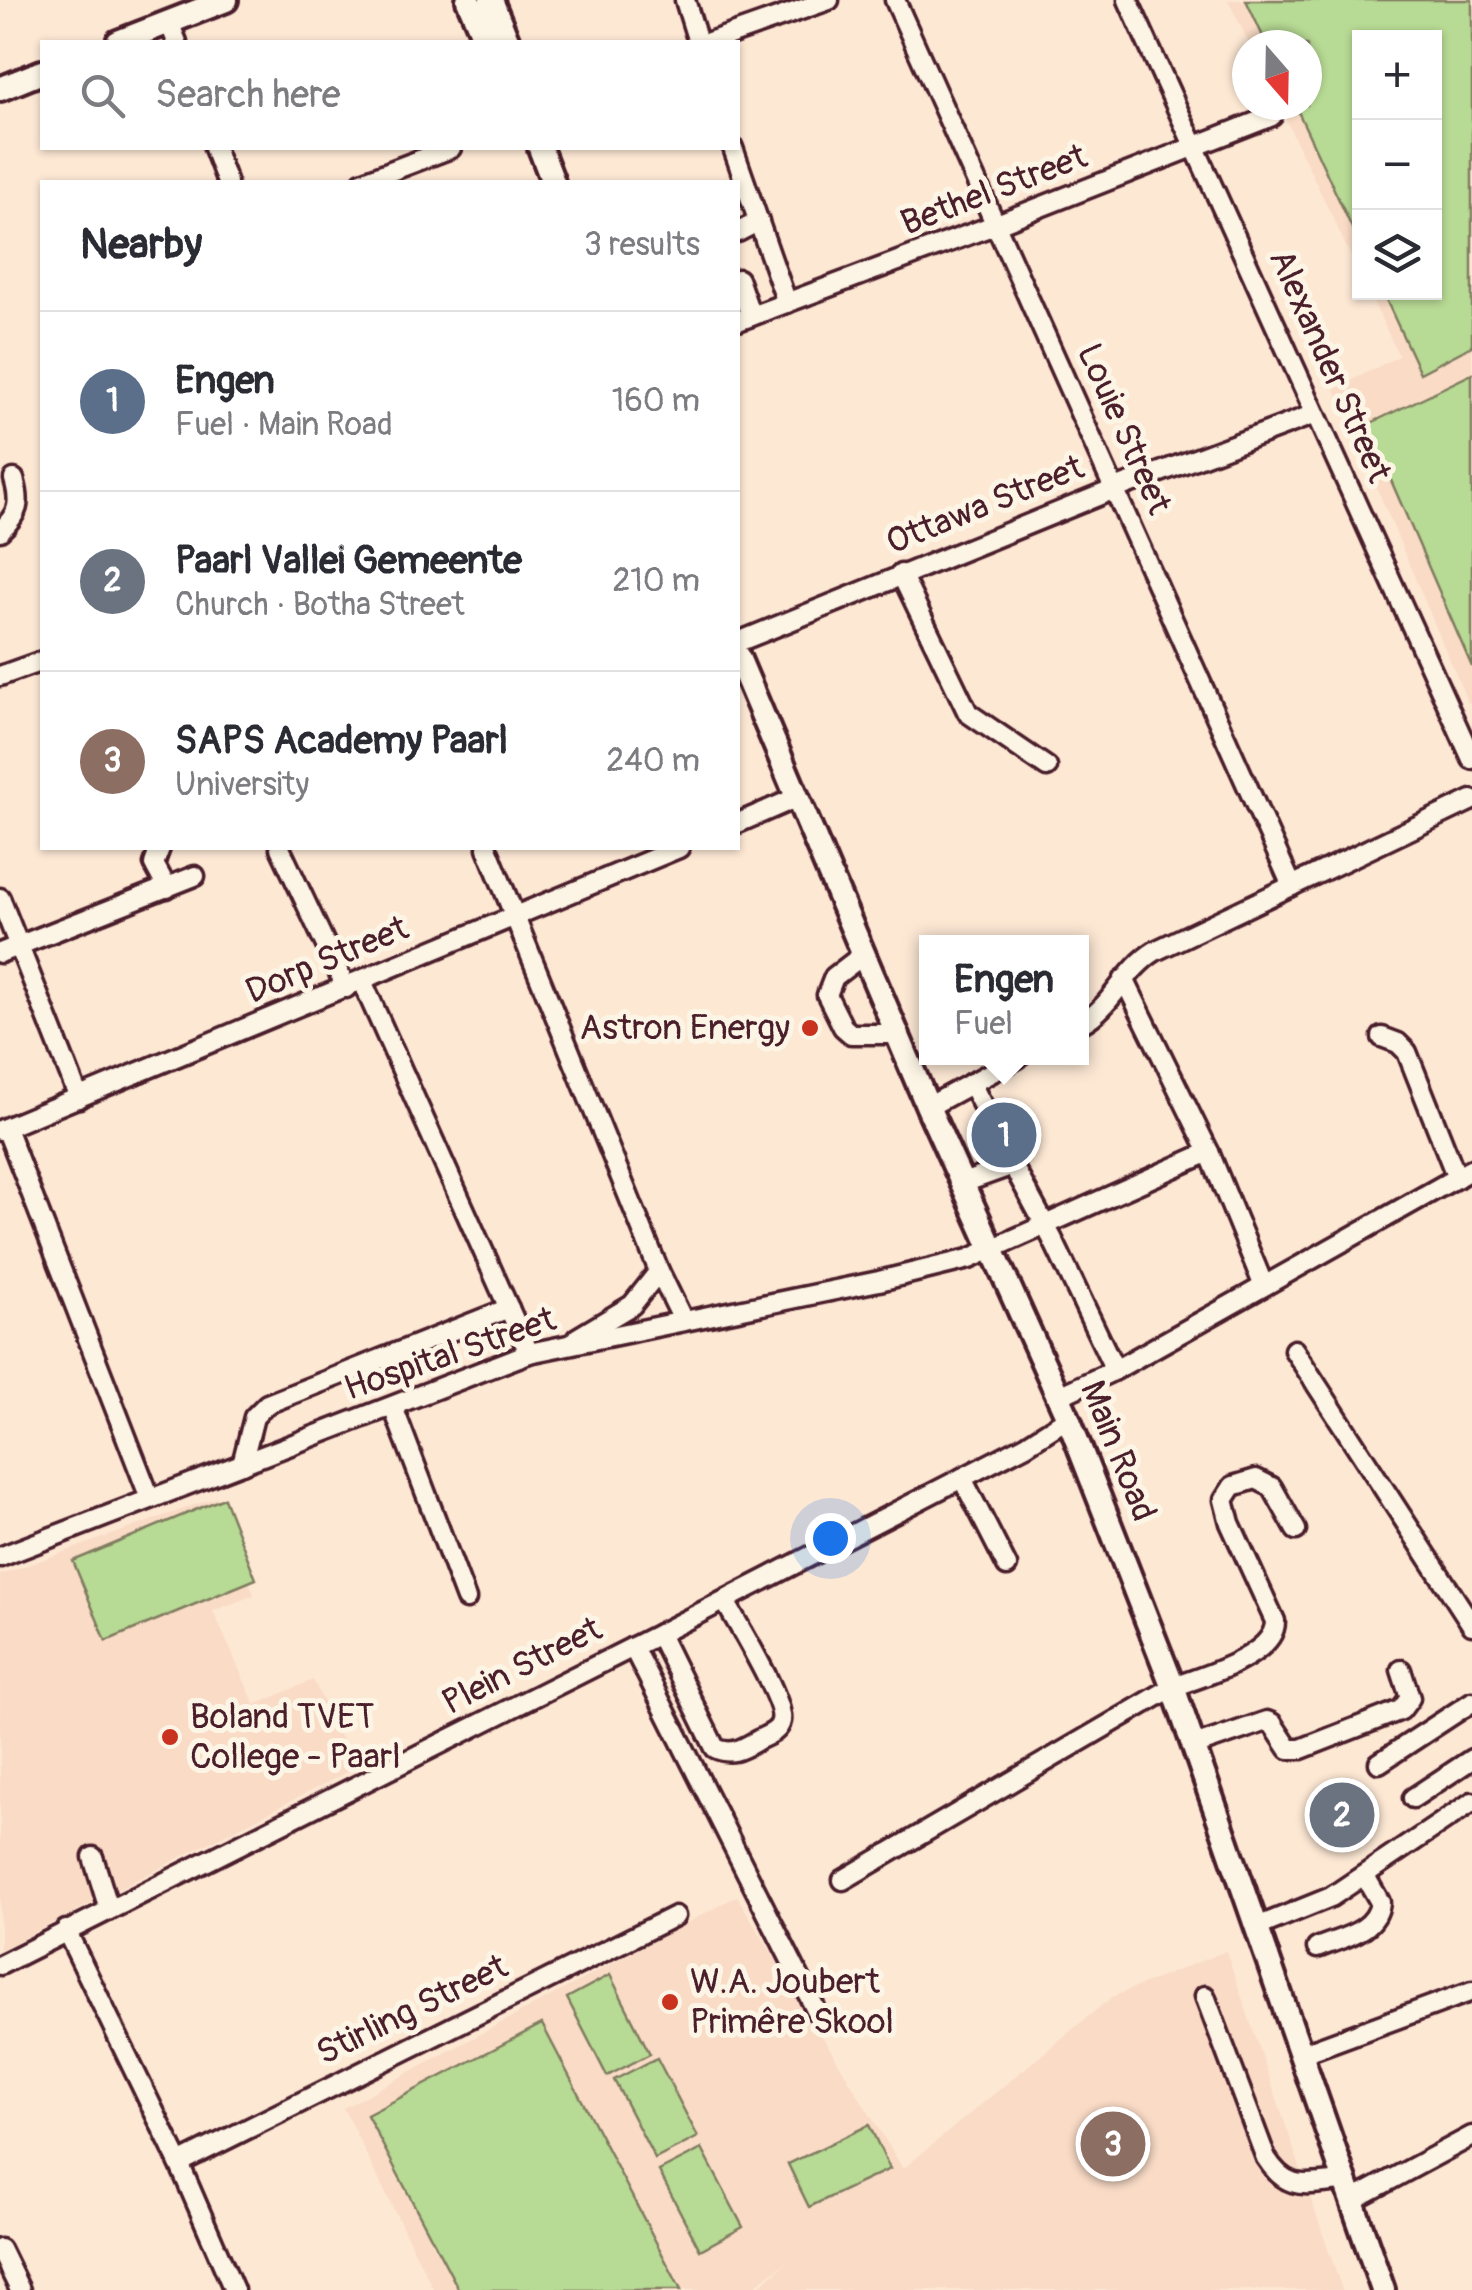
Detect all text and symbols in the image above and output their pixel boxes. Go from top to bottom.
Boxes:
north arrow [1232,30,1322,120]
map controls [1352,30,1442,300]
button: + [1352,30,1442,120]
search box [40,40,740,150]
icon: search [75,68,130,123]
text: Search here [155,71,341,119]
button: − [1352,120,1442,210]
street label: Bethel Street [895,134,1094,246]
button: layers [1352,210,1442,300]
text: Nearby [80,219,202,271]
text: 3 results [584,225,700,265]
street label: Alexander Street [1259,243,1401,490]
street label: Louie Street [1067,337,1182,522]
text: Engen [175,357,275,405]
text: 1 [106,381,119,421]
text: 160 m [612,381,700,421]
text: Fuel · Main Road [175,405,393,445]
street label: Ottawa Street [880,445,1091,565]
text: Paarl Vallei Gemeente [175,537,522,585]
text: 2 [104,561,121,601]
text: 210 m [612,561,700,601]
text: Church · Botha Street [175,585,465,625]
text: SAPS Academy Paarl [175,717,508,765]
text: 3 [104,741,121,781]
text: 240 m [606,741,700,781]
text: University [175,765,309,805]
street label: Dorp Street [239,906,416,1014]
popup [919,935,1089,1065]
text: Engen [954,956,1054,1004]
text: Fuel [954,1004,1013,1044]
place label: Astron Energy [580,1006,790,1050]
marker: Astron Energy [799,1017,821,1039]
pin: 1 [972,1098,1036,1172]
street label: Hospital Street [339,1297,562,1411]
street label: Main Road [1070,1374,1166,1528]
your location [805,1513,856,1564]
street label: Plein Street [435,1607,610,1725]
place label: Boland TVET College - Paarl [190,1695,401,1779]
marker: Boland TVET College - Paarl [159,1726,181,1748]
pin: 2 [1310,1778,1374,1852]
street label: Stirling Street [309,1944,516,2075]
place label: W.A. Joubert Primêre Skool [690,1960,894,2044]
marker: W.A. Joubert Primêre Skool [659,1991,681,2013]
pin: 3 [1080,2106,1146,2182]

